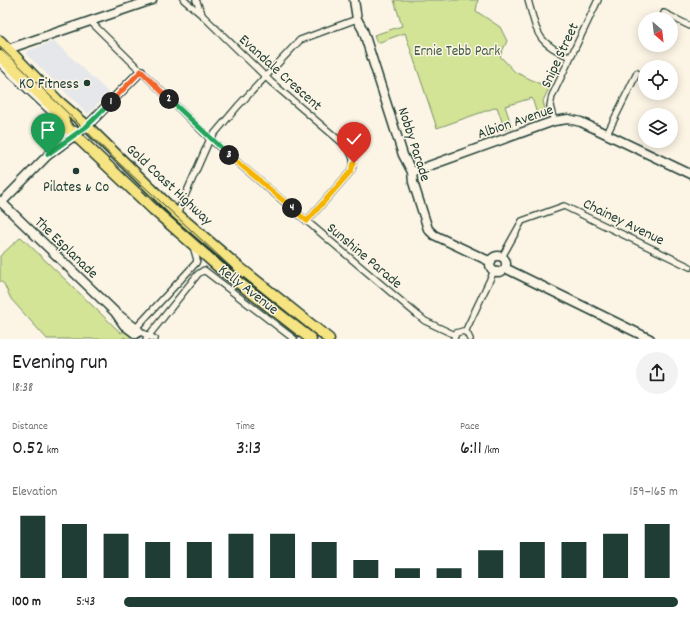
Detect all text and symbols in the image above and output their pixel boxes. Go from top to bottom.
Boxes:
north arrow [638,12,678,52]
map controls [638,12,678,148]
street label: Snipe Street [536,19,586,92]
street label: Evandale Crescent [233,30,327,117]
park label: Ernie Tebb Park [414,41,500,63]
button: locate [638,60,678,100]
place label: KO Fitness [19,74,79,96]
marker: KO Fitness [82,78,92,88]
pin: 2 [159,89,179,109]
text: 2 [167,91,171,107]
pin: 1 [101,92,121,112]
text: 1 [110,94,112,110]
street label: Albion Avenue [475,99,557,146]
street label: Nobby Parade [391,105,436,185]
button: layers [638,108,678,148]
pin [31,113,65,154]
icon: arrive [37,119,59,141]
pin [337,122,371,163]
icon: check [343,128,365,150]
street label: Gold Coast Highway [120,139,218,232]
pin: 3 [219,145,239,165]
text: 3 [227,147,231,163]
marker: Pilates & Co [71,166,81,176]
place label: Pilates & Co [43,177,109,199]
street label: Chainey Avenue [579,194,668,252]
pin: 4 [282,198,302,218]
text: 4 [290,200,294,216]
street label: The Esplanade [29,212,103,285]
street label: Sunshine Parade [321,218,407,295]
street label: Kelly Avenue [213,260,283,321]
text: Evening run [12,348,108,379]
button: share [636,352,678,394]
text: 18:38 [12,379,33,398]
text: Distance [12,419,48,435]
text: Time [236,419,255,435]
text: Pace [460,419,479,435]
text: 0.52 [12,435,44,463]
text: 3:13 [236,435,261,463]
text: 6:11 [460,435,482,463]
text: km [44,443,59,459]
text: /km [482,443,500,459]
text: Elevation [12,483,57,502]
text: 159–165 m [630,483,678,502]
text: 100 m [12,593,41,612]
text: 5:43 [76,593,95,612]

